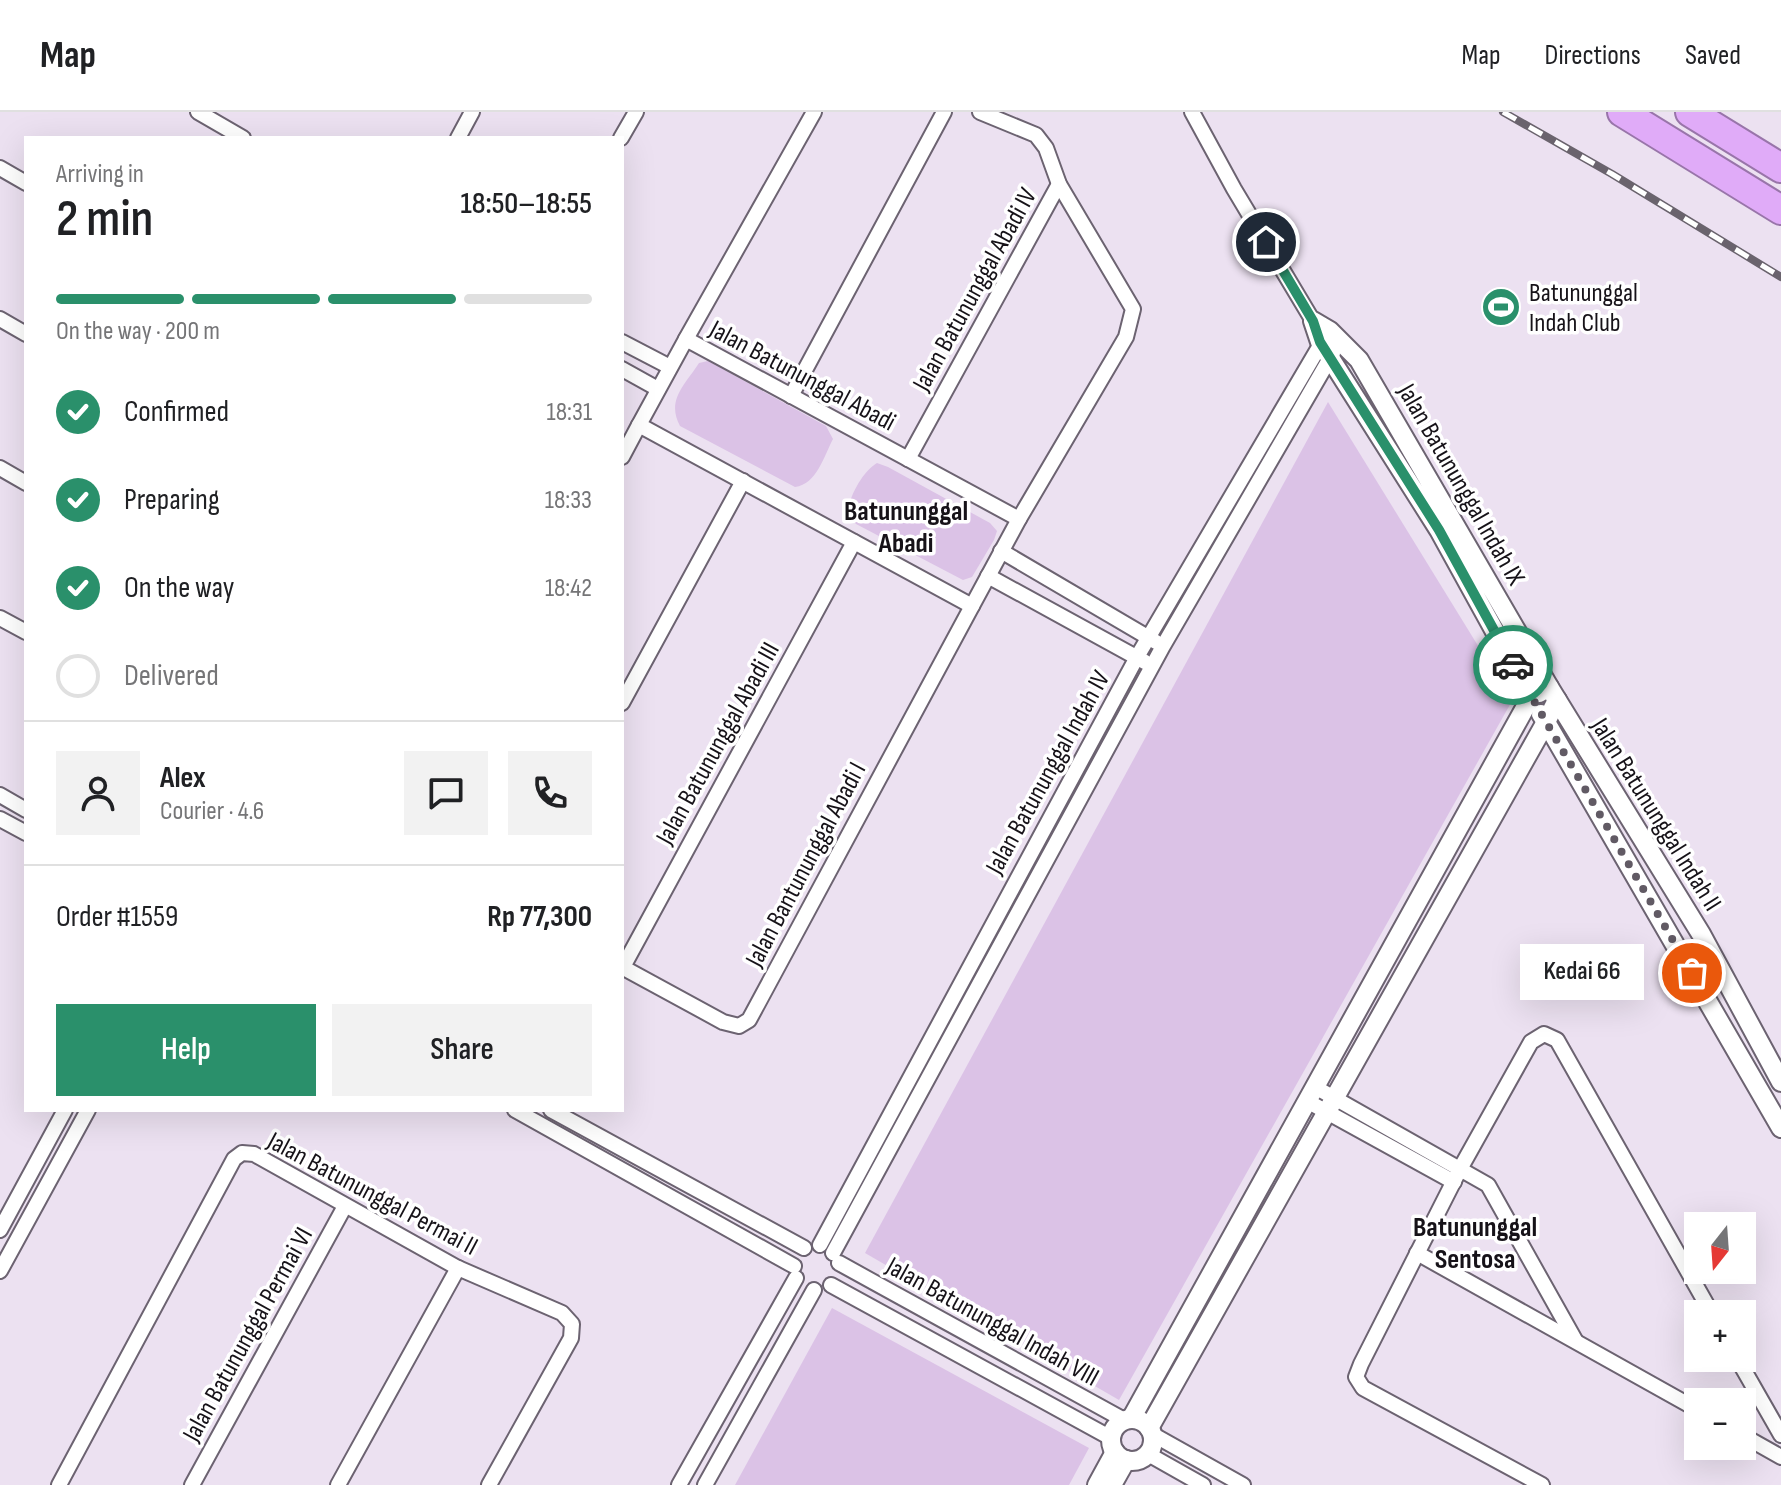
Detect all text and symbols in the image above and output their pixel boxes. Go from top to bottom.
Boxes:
text: Map [40,33,96,78]
text: Map [1462,39,1501,72]
text: Directions [1545,39,1641,72]
text: Saved [1685,39,1741,72]
text: Arriving in [56,159,144,190]
street label: Jalan Batununggal Abadi IV [906,183,1044,398]
text: 18:50–18:55 [460,186,592,222]
text: 2 min [56,188,153,251]
pin [1232,208,1300,276]
icon: home [1244,220,1288,264]
place label: Batununggal Indah Club [1529,278,1638,339]
sports icon: Batununggal Indah Club [1480,286,1522,328]
street label: Jalan Batununggal Abadi [703,314,901,438]
text: On the way · 200 m [56,316,220,347]
street label: Jalan Batununggal Indah IX [1390,378,1531,591]
icon: check [56,390,100,434]
text: Confirmed [124,394,229,430]
text: 18:31 [547,397,592,428]
icon: check [56,478,100,522]
text: Preparing [124,482,220,518]
text: 18:33 [545,485,592,516]
district label: Batununggal Abadi [844,495,968,560]
icon: check [56,566,100,610]
text: On the way [124,570,234,606]
text: 18:42 [545,573,592,604]
courier [1473,625,1553,705]
street label: Jalan Batununggal Abadi III [649,637,787,851]
icon: car [1491,643,1535,687]
text: Delivered [124,658,219,694]
street label: Jalan Batununggal Indah IV [979,665,1117,881]
street label: Jalan Batununggal Indah II [1583,712,1728,917]
button: person [56,751,140,835]
button: chat [404,751,488,835]
button: phone [508,751,592,835]
street label: Jalan Bantununggal Abadi I [739,757,873,973]
text: Alex [160,760,206,796]
text: Courier · 4.6 [160,796,264,827]
text: Order #1559 [56,899,178,935]
text: Rp 77,300 [487,899,592,935]
pin [1658,939,1726,1007]
callout: Kedai 66 [1520,945,1644,1001]
icon: bag [1670,951,1714,995]
text: Kedai 66 [1543,956,1621,987]
button: Help [56,1004,316,1096]
button: Share [332,1004,592,1096]
street label: Jalan Batununggal Permai II [261,1125,483,1263]
district label: Batununggal Sentosa [1413,1211,1537,1276]
north arrow [1684,1212,1756,1284]
map controls [1684,1212,1756,1460]
street label: Jalan Batununggal Permai VI [176,1222,320,1448]
street label: Jalan Batununggal Indah VIII [880,1250,1104,1394]
button: + [1684,1300,1756,1372]
button: − [1684,1388,1756,1460]

